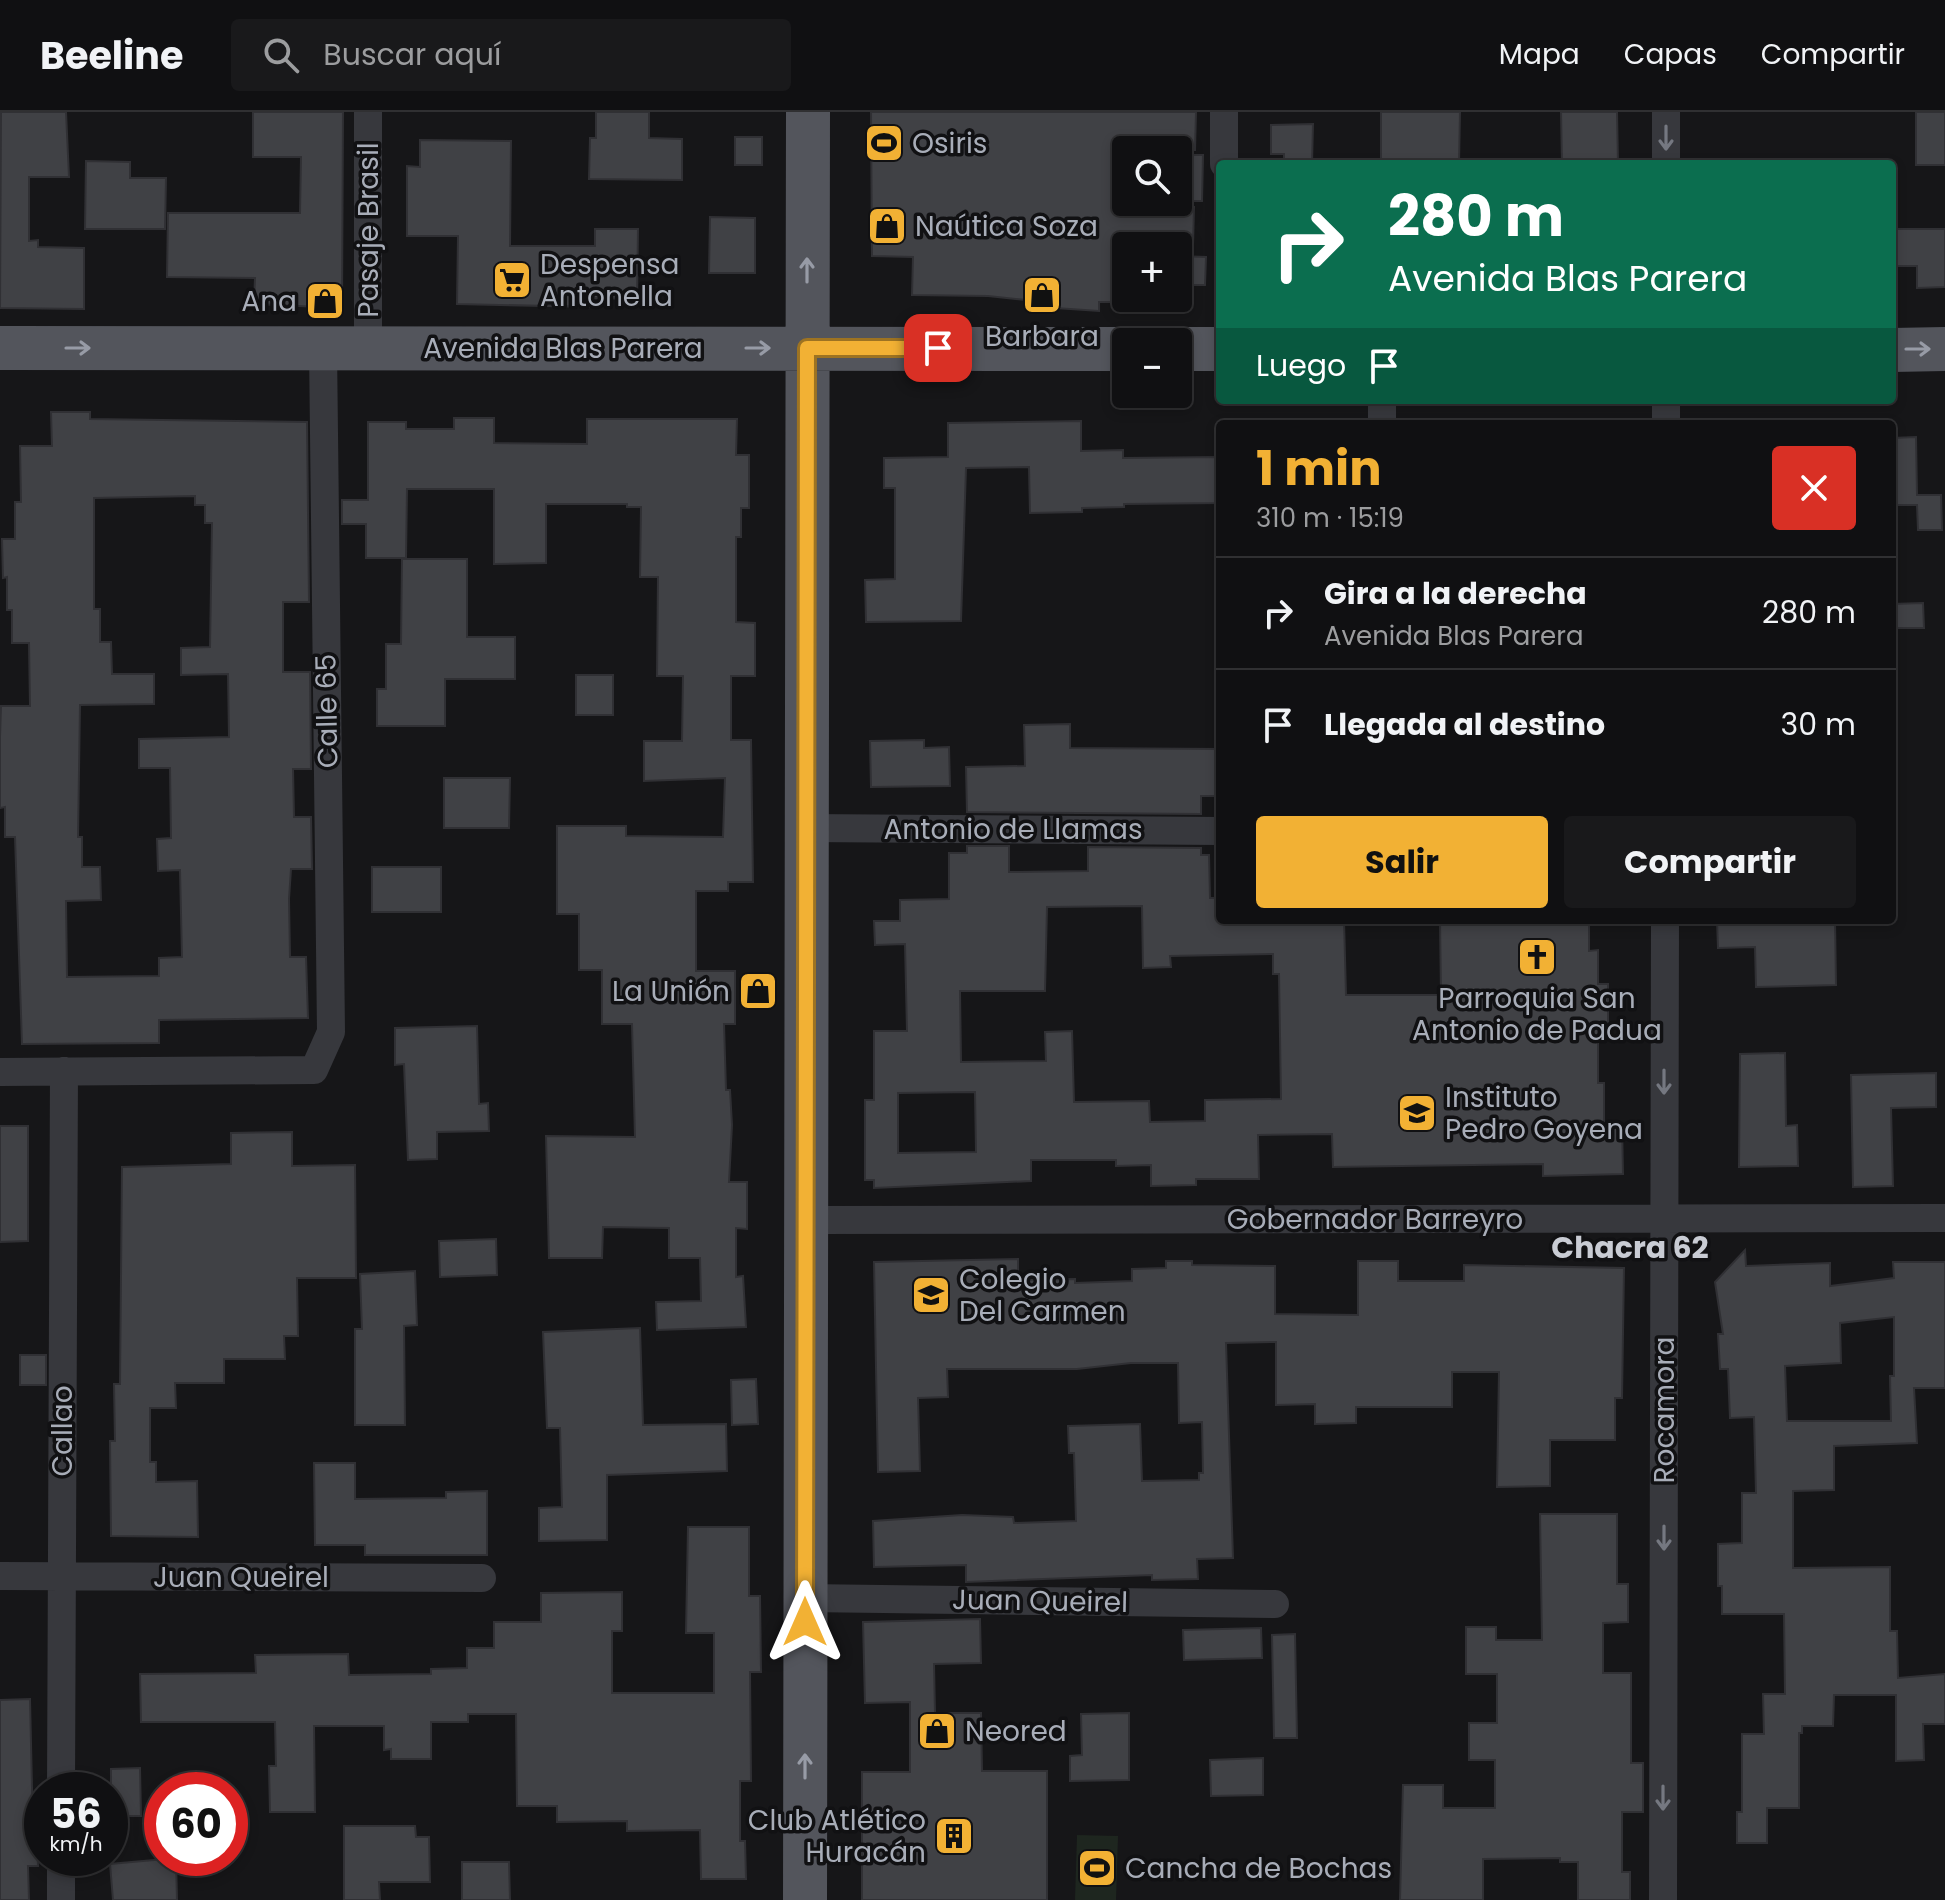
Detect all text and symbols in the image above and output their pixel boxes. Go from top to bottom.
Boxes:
search box [231,19,791,91]
text: Beeline [40,29,183,82]
icon: search [259,33,303,77]
text: Buscar aquí [323,33,501,76]
text: Mapa [1499,35,1580,74]
text: Capas [1624,35,1717,74]
text: Compartir [1761,35,1905,74]
sports icon: Osiris [863,122,905,164]
place label: Osiris [912,124,987,163]
one-way arrow [1658,124,1674,151]
map controls [1112,136,1192,408]
button: search [1112,136,1192,216]
street label: Pasaje Brasil [349,142,388,318]
text: 280 m [1388,177,1564,256]
icon: right [1256,192,1360,296]
shop icon: Naútica Soza [866,205,908,247]
place label: Naútica Soza [915,207,1098,246]
button: + [1112,232,1192,312]
place label: Despensa Antonella [540,245,680,316]
text: Avenida Blas Parera [1388,253,1747,304]
one-way arrow [799,257,815,284]
supermarket icon: Despensa Antonella [491,259,533,301]
shop icon: Barbara [1021,274,1063,316]
shop icon: Ana [304,280,346,322]
place label: Ana [241,282,297,321]
pin [904,314,972,382]
place label: Barbara [985,317,1099,356]
icon: arrive [916,326,960,370]
button: − [1112,328,1192,408]
street label: Avenida Blas Parera [423,329,703,368]
one-way arrow [64,340,91,356]
one-way arrow [744,340,771,356]
one-way arrow [1905,341,1931,357]
text: Luego [1256,344,1346,387]
icon: arrive [1362,344,1406,388]
text: 1 min [1256,435,1382,502]
button: close [1772,446,1856,530]
text: 310 m · 15:19 [1256,500,1404,536]
text: Gira a la derecha [1324,572,1587,615]
icon: right [1256,591,1300,635]
text: 280 m [1762,591,1856,634]
text: Avenida Blas Parera [1324,618,1584,654]
street label: Calle 65 [307,653,347,769]
icon: arrive [1256,703,1300,747]
text: Llegada al destino [1324,703,1605,746]
text: 30 m [1781,703,1856,746]
street label: Antonio de Llamas [883,810,1143,849]
button: Salir [1256,816,1548,908]
button: Compartir [1564,816,1856,908]
church icon: Parroquia San Antonio de Padua [1516,936,1558,978]
shop icon: La Unión [737,970,779,1012]
place label: La Unión [612,972,730,1011]
place label: Parroquia San Antonio de Padua [1412,979,1662,1050]
one-way arrow [1656,1068,1672,1095]
place label: Instituto Pedro Goyena [1445,1078,1643,1149]
school or university icon: Instituto Pedro Goyena [1396,1092,1438,1134]
street label: Gobernador Barreyro [1227,1200,1523,1239]
district label: Chacra 62 [1551,1226,1709,1269]
place label: Colegio Del Carmen [959,1260,1126,1331]
school or university icon: Colegio Del Carmen [910,1274,952,1316]
street label: Rocamora [1645,1336,1684,1484]
street label: Callao [43,1385,82,1477]
one-way arrow [1656,1524,1672,1551]
street label: Juan Queirel [153,1558,329,1597]
position arrow [763,1580,847,1664]
street label: Juan Queirel [952,1580,1128,1622]
shop icon: Neored [916,1710,958,1752]
place label: Neored [965,1712,1067,1751]
one-way arrow [797,1753,813,1780]
speed limit sign: 60 [144,1772,248,1876]
one-way arrow [1656,1784,1671,1811]
text: 56 [50,1786,102,1842]
place label: Club Atlético Huracán [748,1801,926,1872]
building icon: Club Atlético Huracán [933,1815,975,1857]
text: km/h [49,1830,103,1858]
sports icon: Cancha de Bochas [1076,1847,1118,1889]
place label: Cancha de Bochas [1125,1849,1392,1888]

